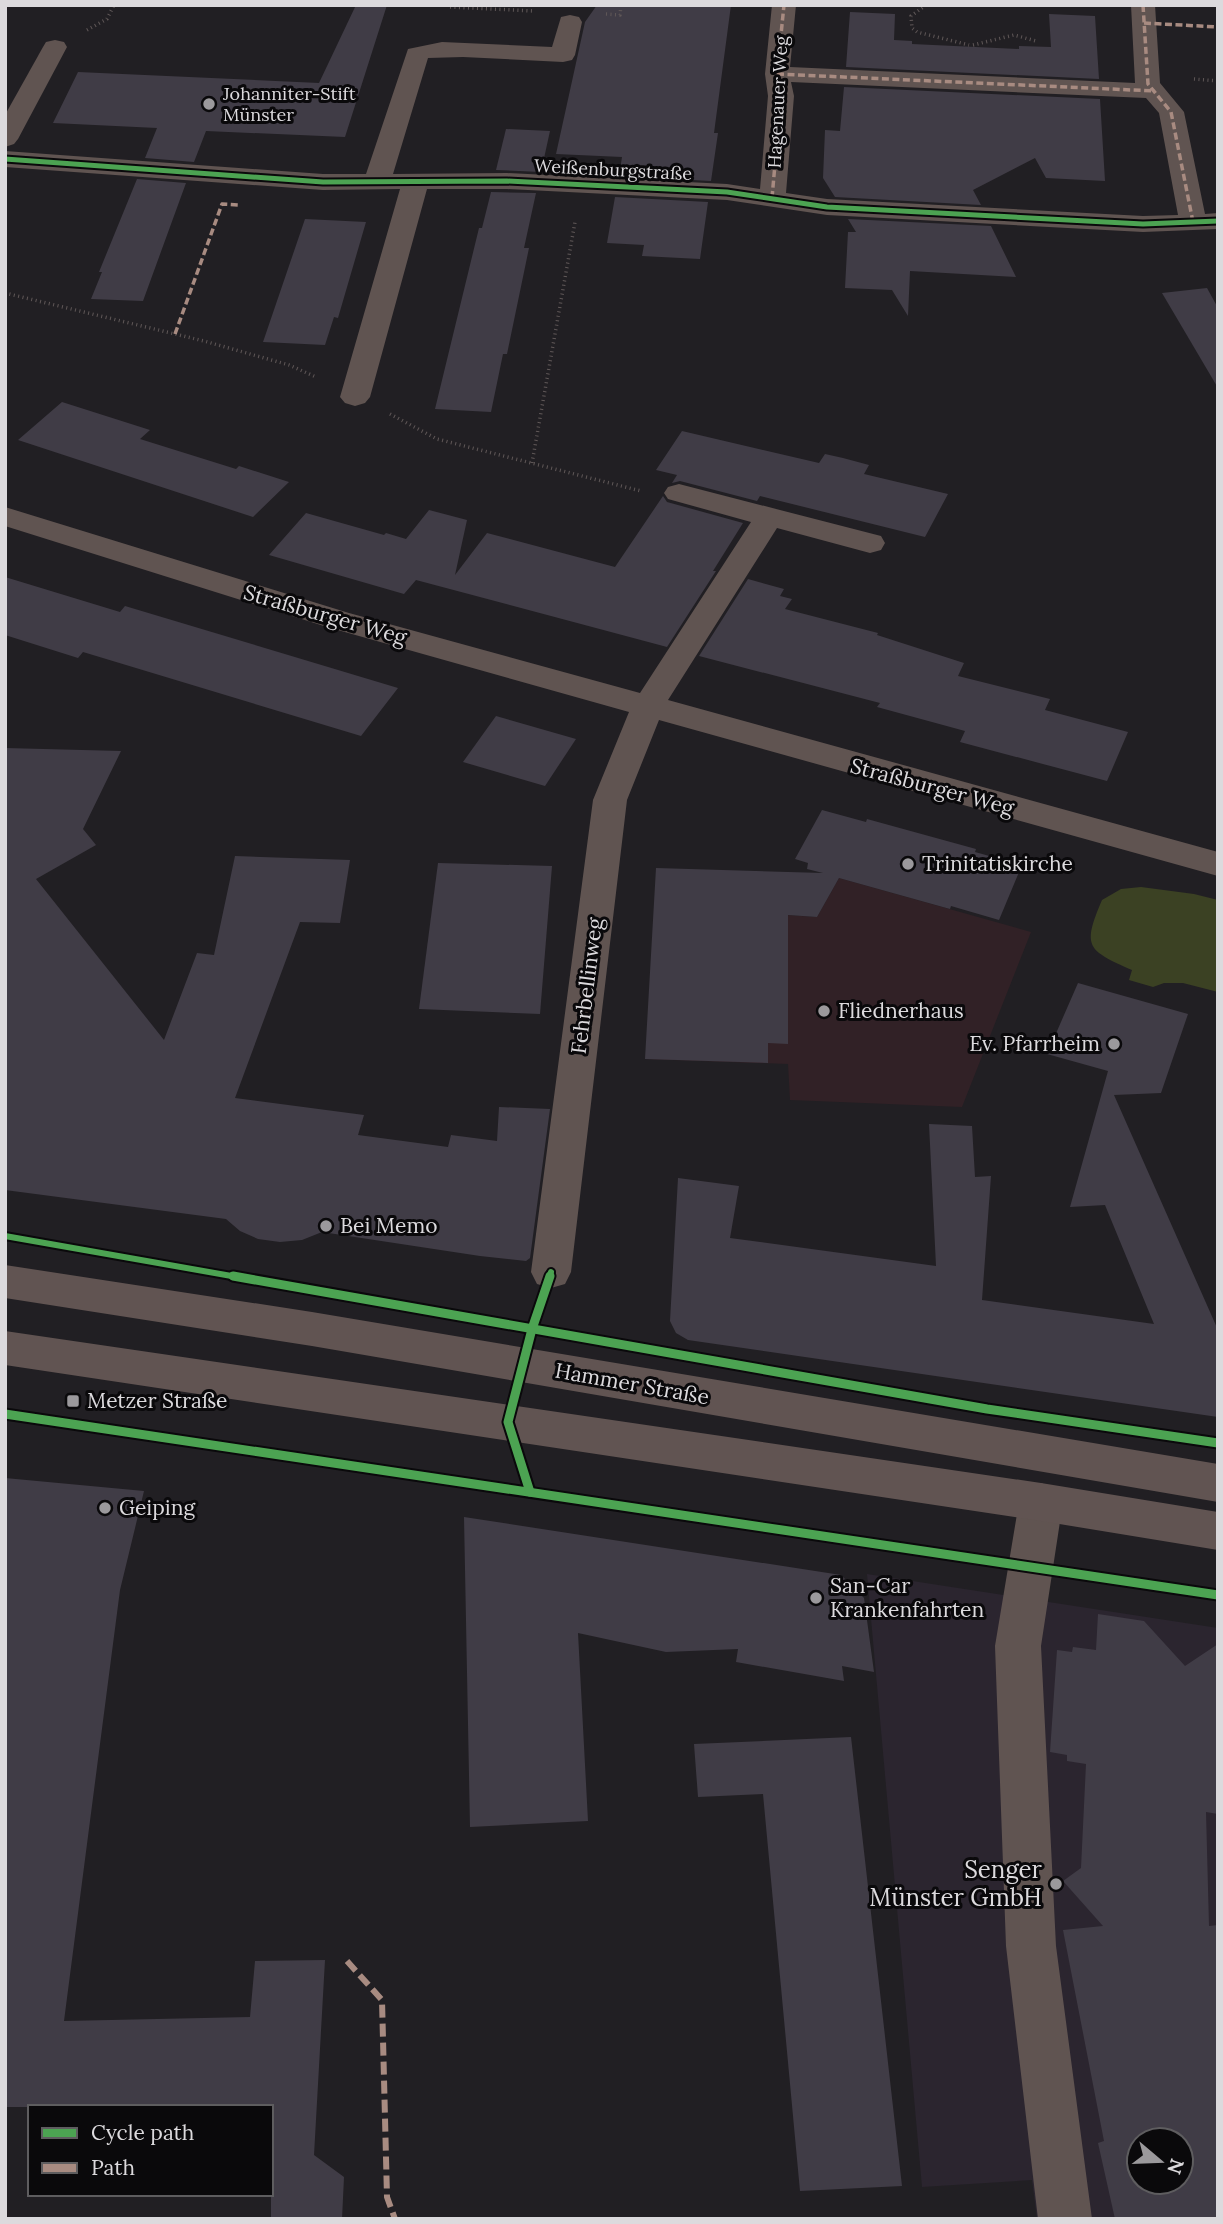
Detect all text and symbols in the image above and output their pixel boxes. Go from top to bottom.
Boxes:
street label: Hagenauer Weg [763,34,793,169]
place label: Johanniter-Stift Münster [222,82,356,126]
marker: Johanniter-Stift Münster [201,96,217,112]
street label: Weißenburgstraße [533,154,693,185]
street label: Straßburger Weg [240,578,410,651]
street label: Straßburger Weg [847,752,1017,821]
place label: Trinitatiskirche [922,850,1073,877]
marker: Trinitatiskirche [900,856,916,872]
street label: Fehrbellinweg [565,916,608,1056]
place label: Fliednerhaus [838,997,964,1024]
marker: Fliednerhaus [816,1003,832,1019]
place label: Ev. Pfarrheim [969,1030,1100,1057]
marker: Ev. Pfarrheim [1106,1036,1122,1052]
place label: Bei Memo [340,1212,437,1239]
marker: Bei Memo [318,1218,334,1234]
street label: Hammer Straße [553,1357,711,1410]
place label: Metzer Straße [87,1387,228,1414]
marker: Metzer Straße [65,1393,81,1409]
place label: Geiping [119,1494,195,1521]
marker: Geiping [97,1500,113,1516]
place label: San-Car Krankenfahrten [830,1572,984,1623]
marker: San-Car Krankenfahrten [808,1590,824,1606]
place label: Senger Münster GmbH [869,1854,1043,1913]
marker: Senger Münster GmbH [1048,1876,1064,1892]
legend [28,2105,273,2196]
text: Cycle path [91,2119,194,2146]
north arrow [1125,2126,1195,2196]
text: Path [91,2154,135,2181]
text: N [1162,2156,1190,2178]

